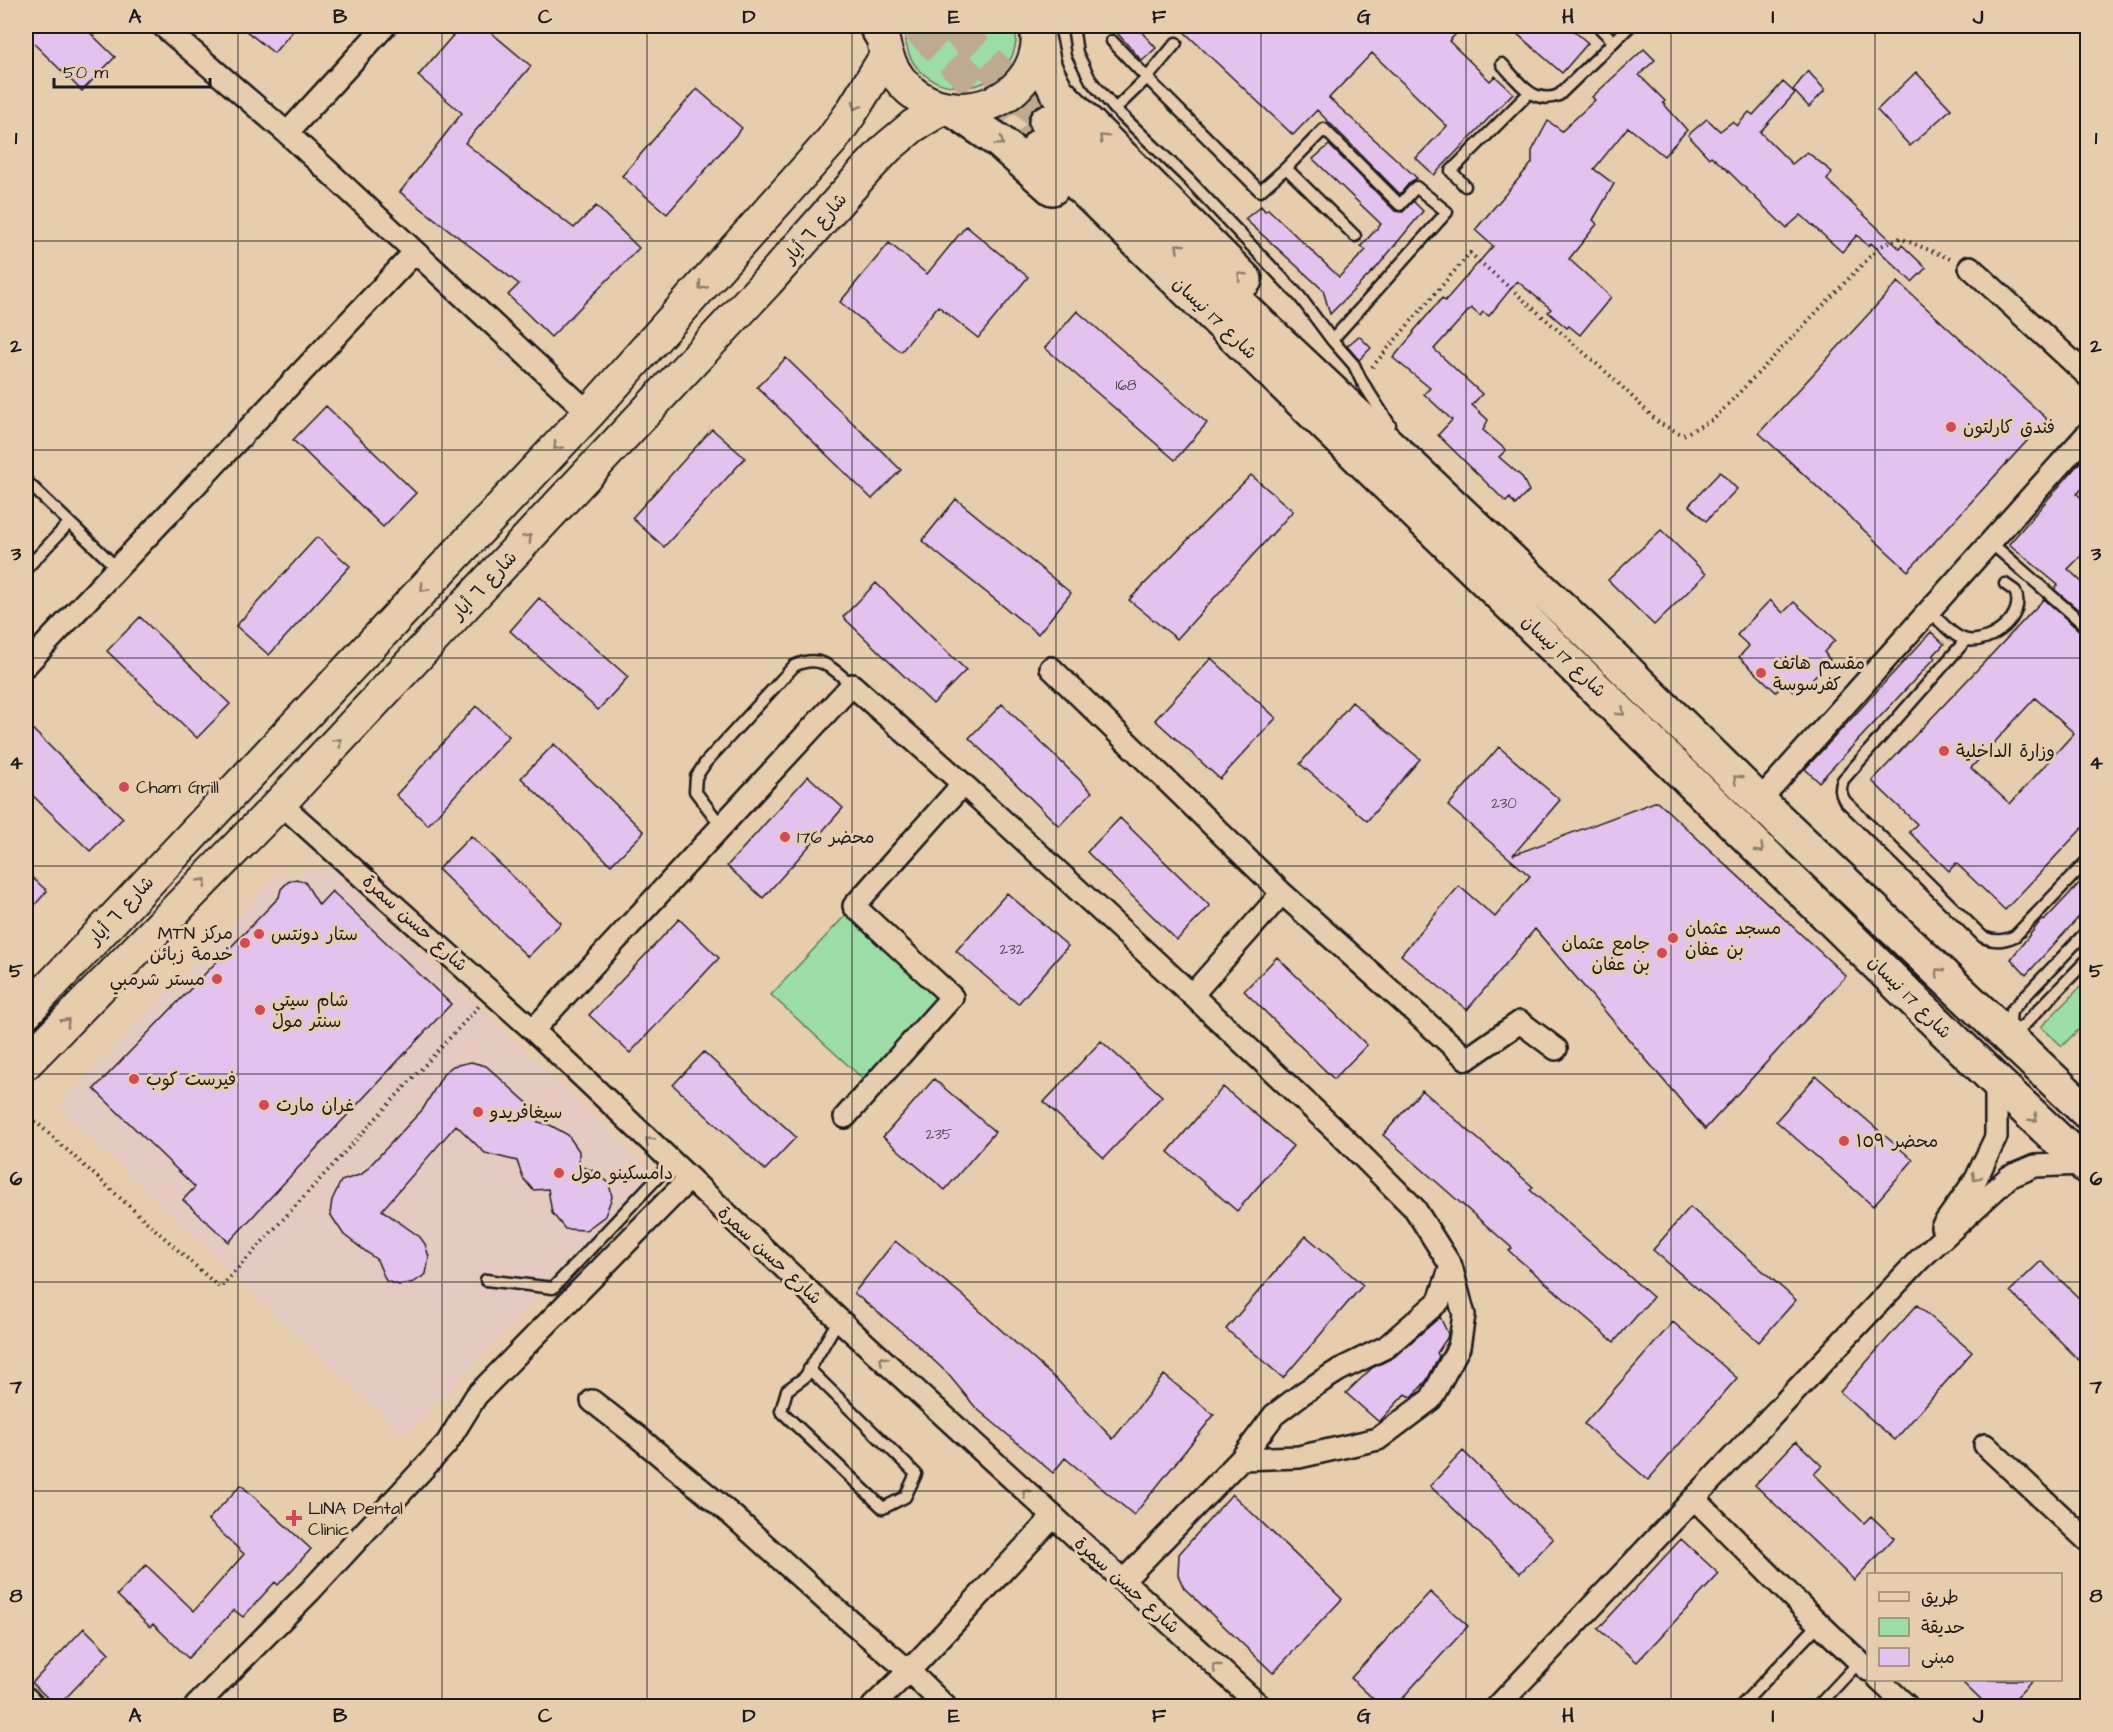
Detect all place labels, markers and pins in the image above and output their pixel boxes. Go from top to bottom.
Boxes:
place label: فندق كارلتون [1963,415,2055,440]
marker: فندق كارلتون [1944,420,1958,434]
place label: مقسم هاتف كفرسوسة [1773,651,1865,697]
marker: مقسم هاتف كفرسوسة [1754,666,1768,680]
place label: وزارة الداخلية [1956,739,2055,764]
marker: وزارة الداخلية [1937,744,1951,758]
place label: Cham Grill [136,775,219,800]
marker: Cham Grill [117,780,131,794]
place label: محضر 176 [797,825,875,850]
marker: محضر 176 [778,830,792,844]
place label: مسجد عثمان بن عفان [1685,916,1781,962]
place label: MTN مركز خدمة زبائن [150,921,233,967]
place label: ستار دونتس [271,922,358,947]
marker: ستار دونتس [252,927,266,941]
place label: جامع عثمان بن عفان [1562,931,1650,977]
marker: مسجد عثمان بن عفان [1666,931,1680,945]
marker: MTN مركز خدمة زبائن [238,936,252,950]
marker: جامع عثمان بن عفان [1655,946,1669,960]
place label: مستر شرمبي [110,967,205,995]
marker: مستر شرمبي [210,972,224,986]
place label: شام سيتي سنتر مول [272,988,348,1034]
marker: شام سيتي سنتر مول [253,1003,267,1017]
place label: فيرست كوب [146,1067,236,1092]
marker: فيرست كوب [127,1072,141,1086]
place label: غران مارت [276,1093,355,1118]
marker: غران مارت [257,1098,271,1112]
place label: سيغافريدو [489,1100,563,1125]
marker: سيغافريدو [471,1105,485,1119]
place label: محضر ١٥٩ [1856,1129,1938,1154]
marker: محضر ١٥٩ [1837,1134,1851,1148]
place label: دامسكينو مول [571,1161,673,1186]
marker: دامسكينو مول [552,1166,566,1180]
place label: LINA Dental Clinic [308,1496,403,1542]
marker: LINA Dental Clinic [285,1509,303,1527]

